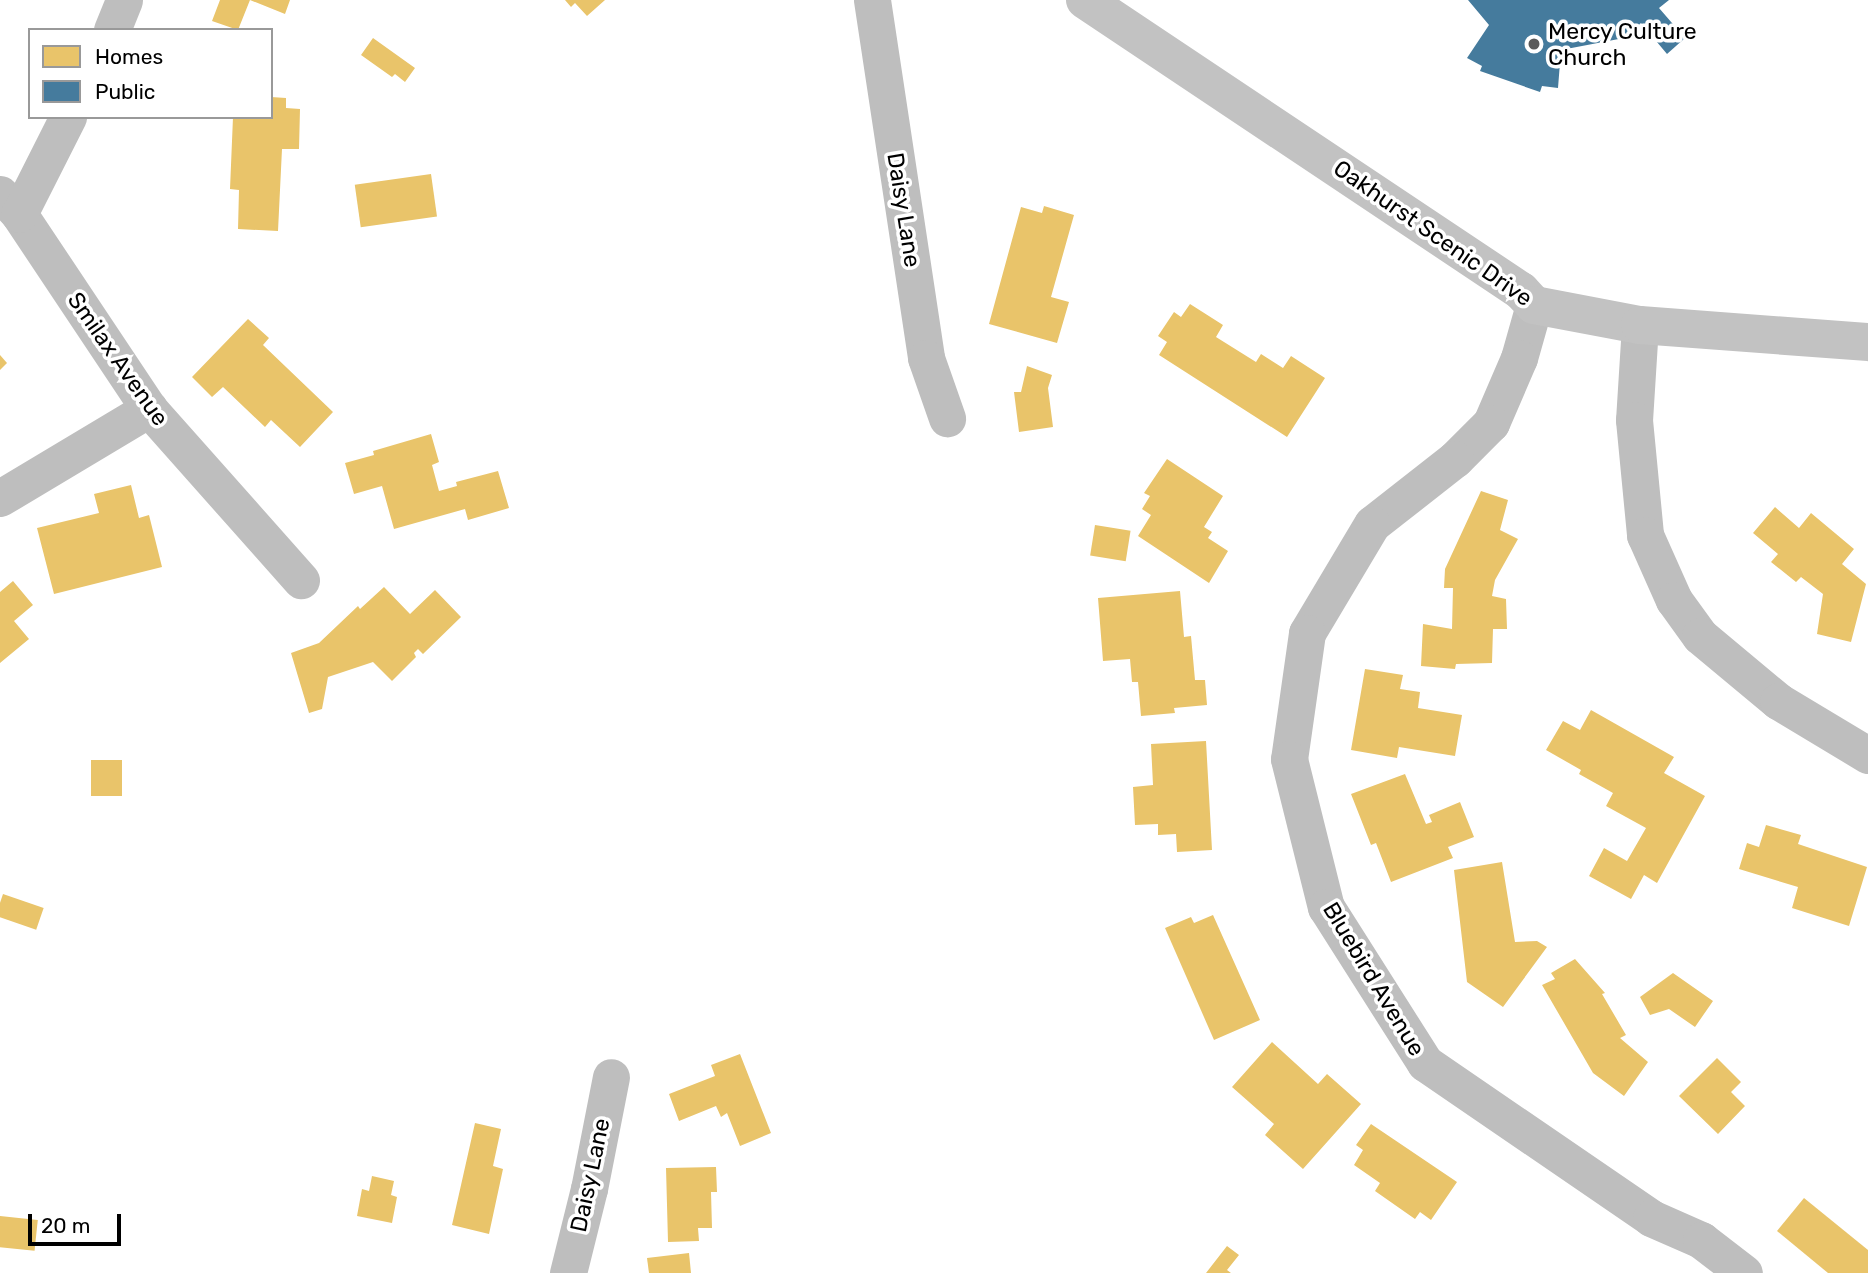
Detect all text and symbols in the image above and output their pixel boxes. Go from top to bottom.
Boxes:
place label: Mercy Culture Church [1548,17,1697,71]
legend [28,28,273,119]
marker: Mercy Culture Church [1526,36,1542,52]
text: Homes [95,44,163,69]
text: Public [95,79,155,104]
street label: Daisy Lane [881,150,927,270]
street label: Oakhurst Scenic Drive [1328,154,1538,312]
street label: Smilax Avenue [62,287,174,431]
street label: Bluebird Avenue [1317,897,1431,1061]
street label: Daisy Lane [564,1115,616,1235]
scale bar [32,1200,124,1244]
text: 20 m [41,1213,90,1238]

